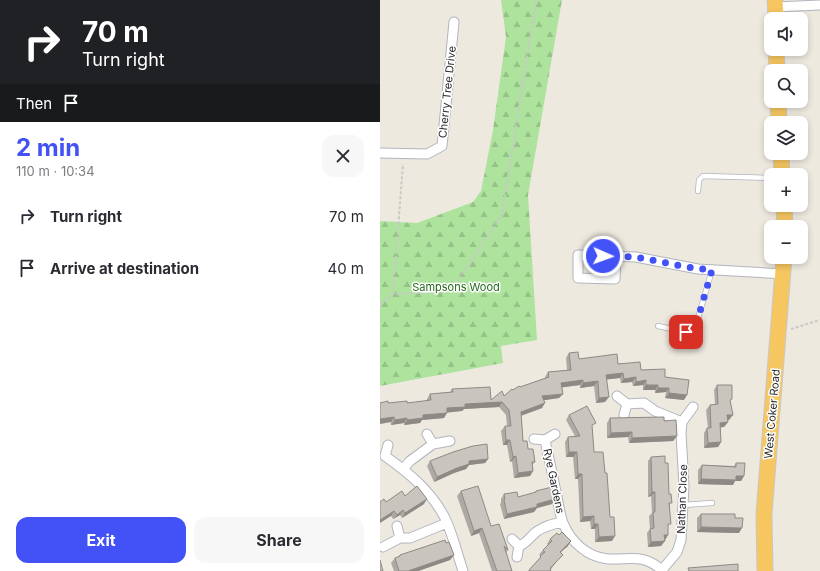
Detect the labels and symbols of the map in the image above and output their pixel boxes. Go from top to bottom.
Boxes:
street label: Cherry Tree Drive [435,45,459,139]
position arrow [582,235,624,277]
park label: Sampsons Wood [412,280,500,294]
pin [669,315,703,349]
street label: West Coker Road [761,369,783,459]
street label: Rye Gardens [540,447,568,515]
street label: Nathan Close [674,464,690,534]

